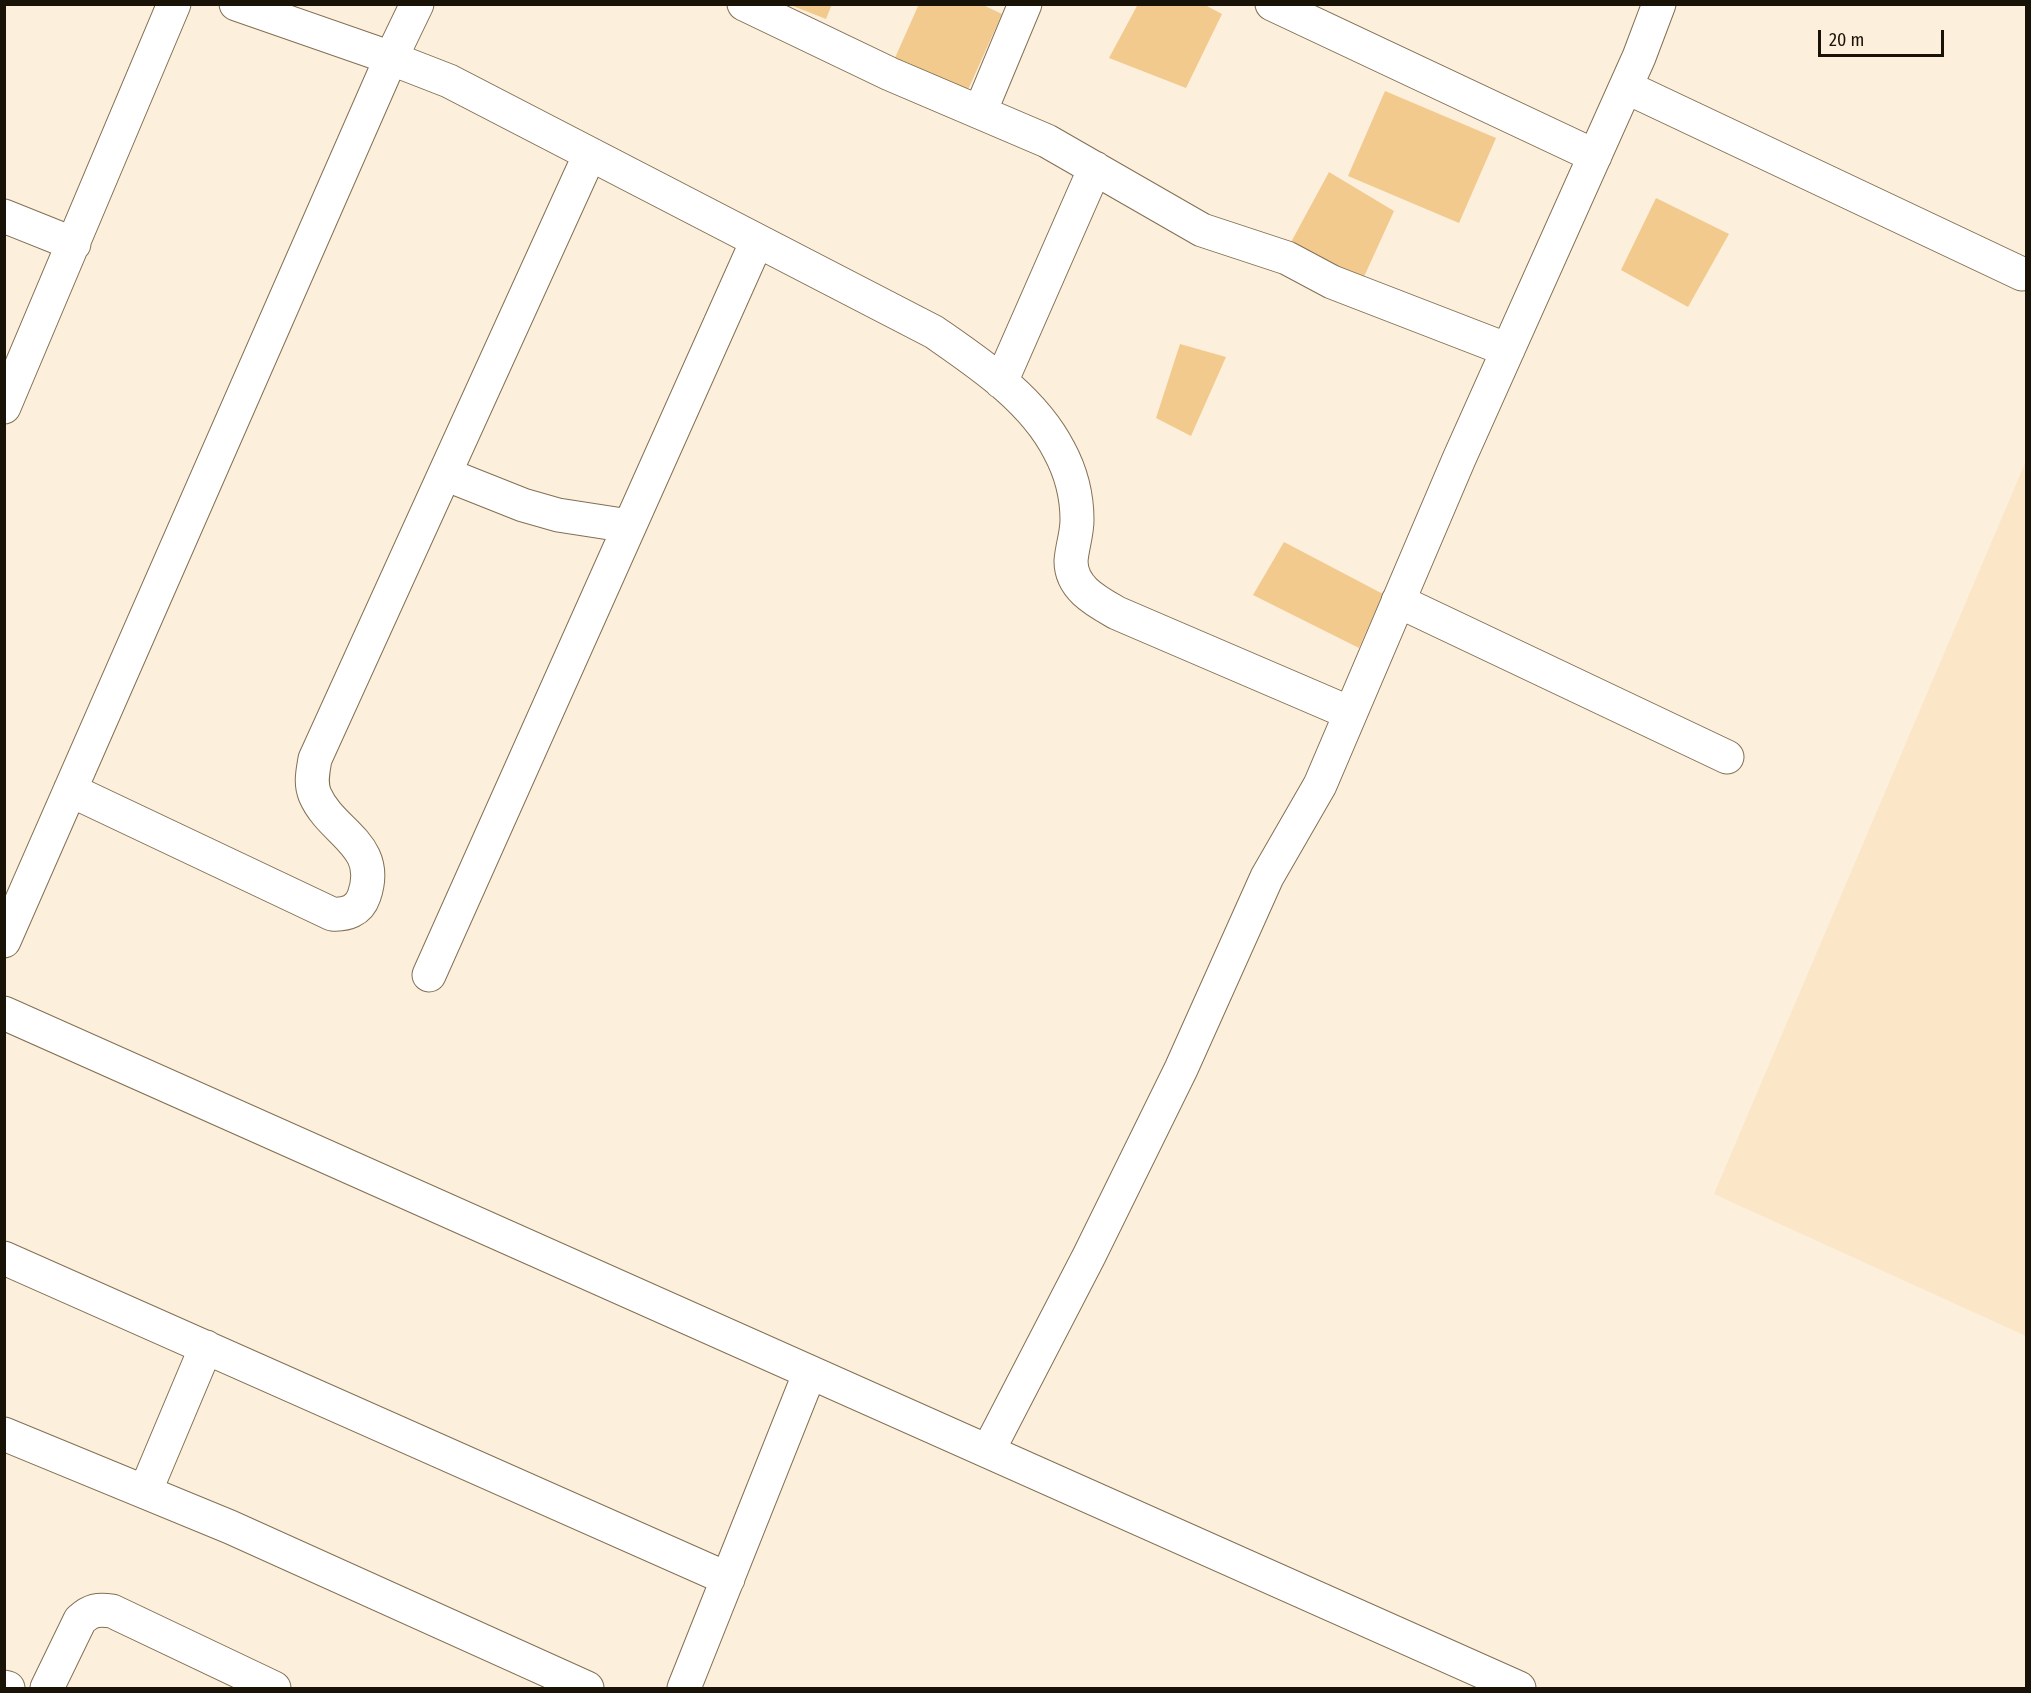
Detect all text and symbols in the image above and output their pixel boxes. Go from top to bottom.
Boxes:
scale bar [1821,18,1947,56]
text: 20 m [1829,29,1864,51]

